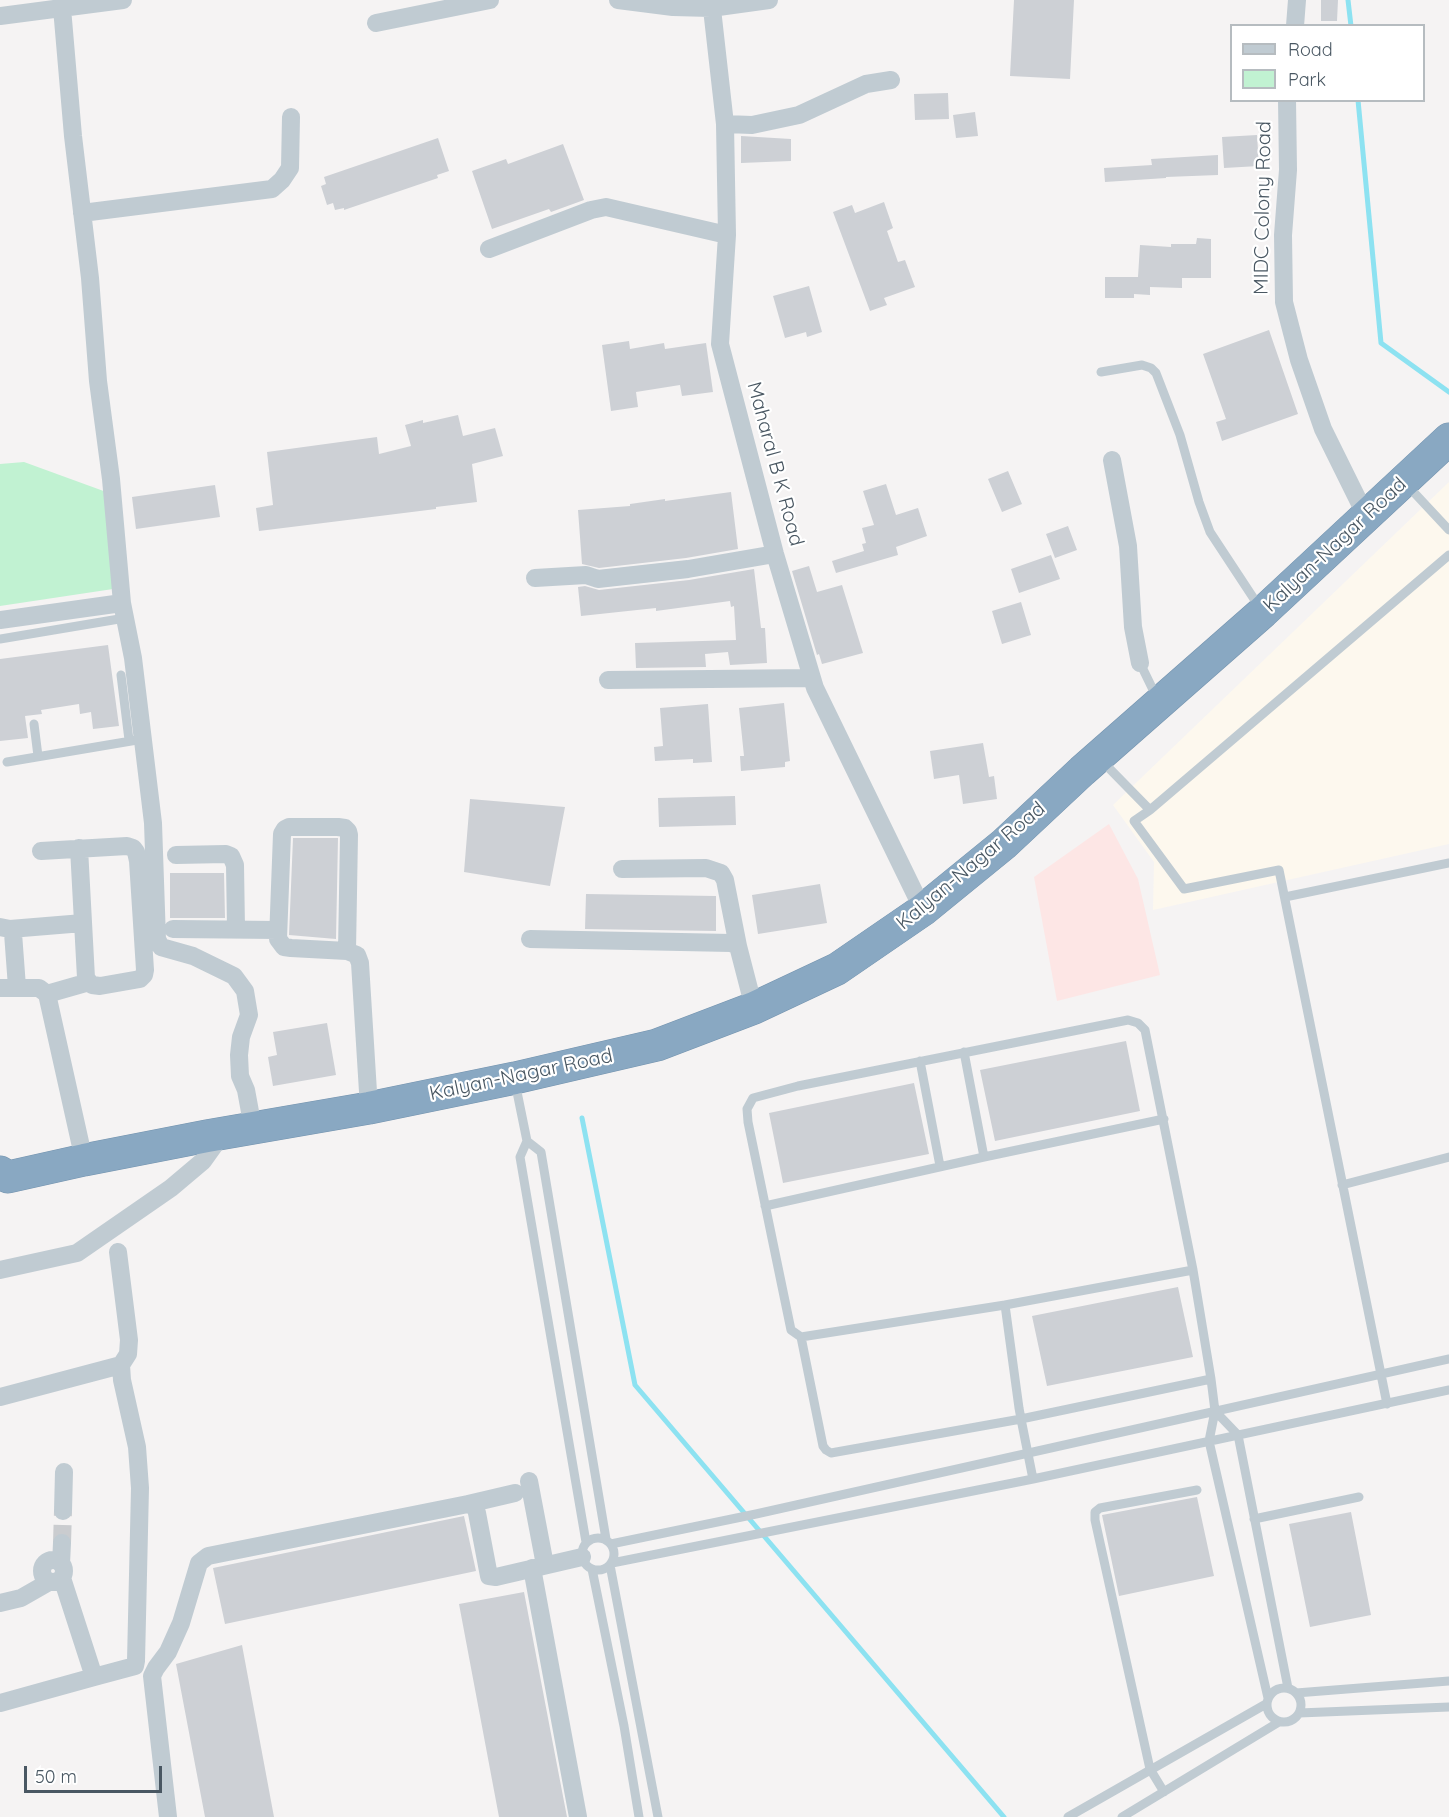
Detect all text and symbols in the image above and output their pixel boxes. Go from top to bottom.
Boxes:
legend [1230,24,1425,102]
text: Road [1288,38,1333,61]
text: Park [1288,68,1326,91]
street label: MIDC Colony Road [1249,121,1277,295]
street label: Maharal B K Road [742,379,808,549]
street label: Kalyan-Nagar Road [1259,473,1411,617]
street label: Kalyan-Nagar Road [892,797,1050,935]
street label: Kalyan-Nagar Road [427,1044,615,1106]
scale bar [27,1754,165,1792]
text: 50 m [35,1765,77,1788]

